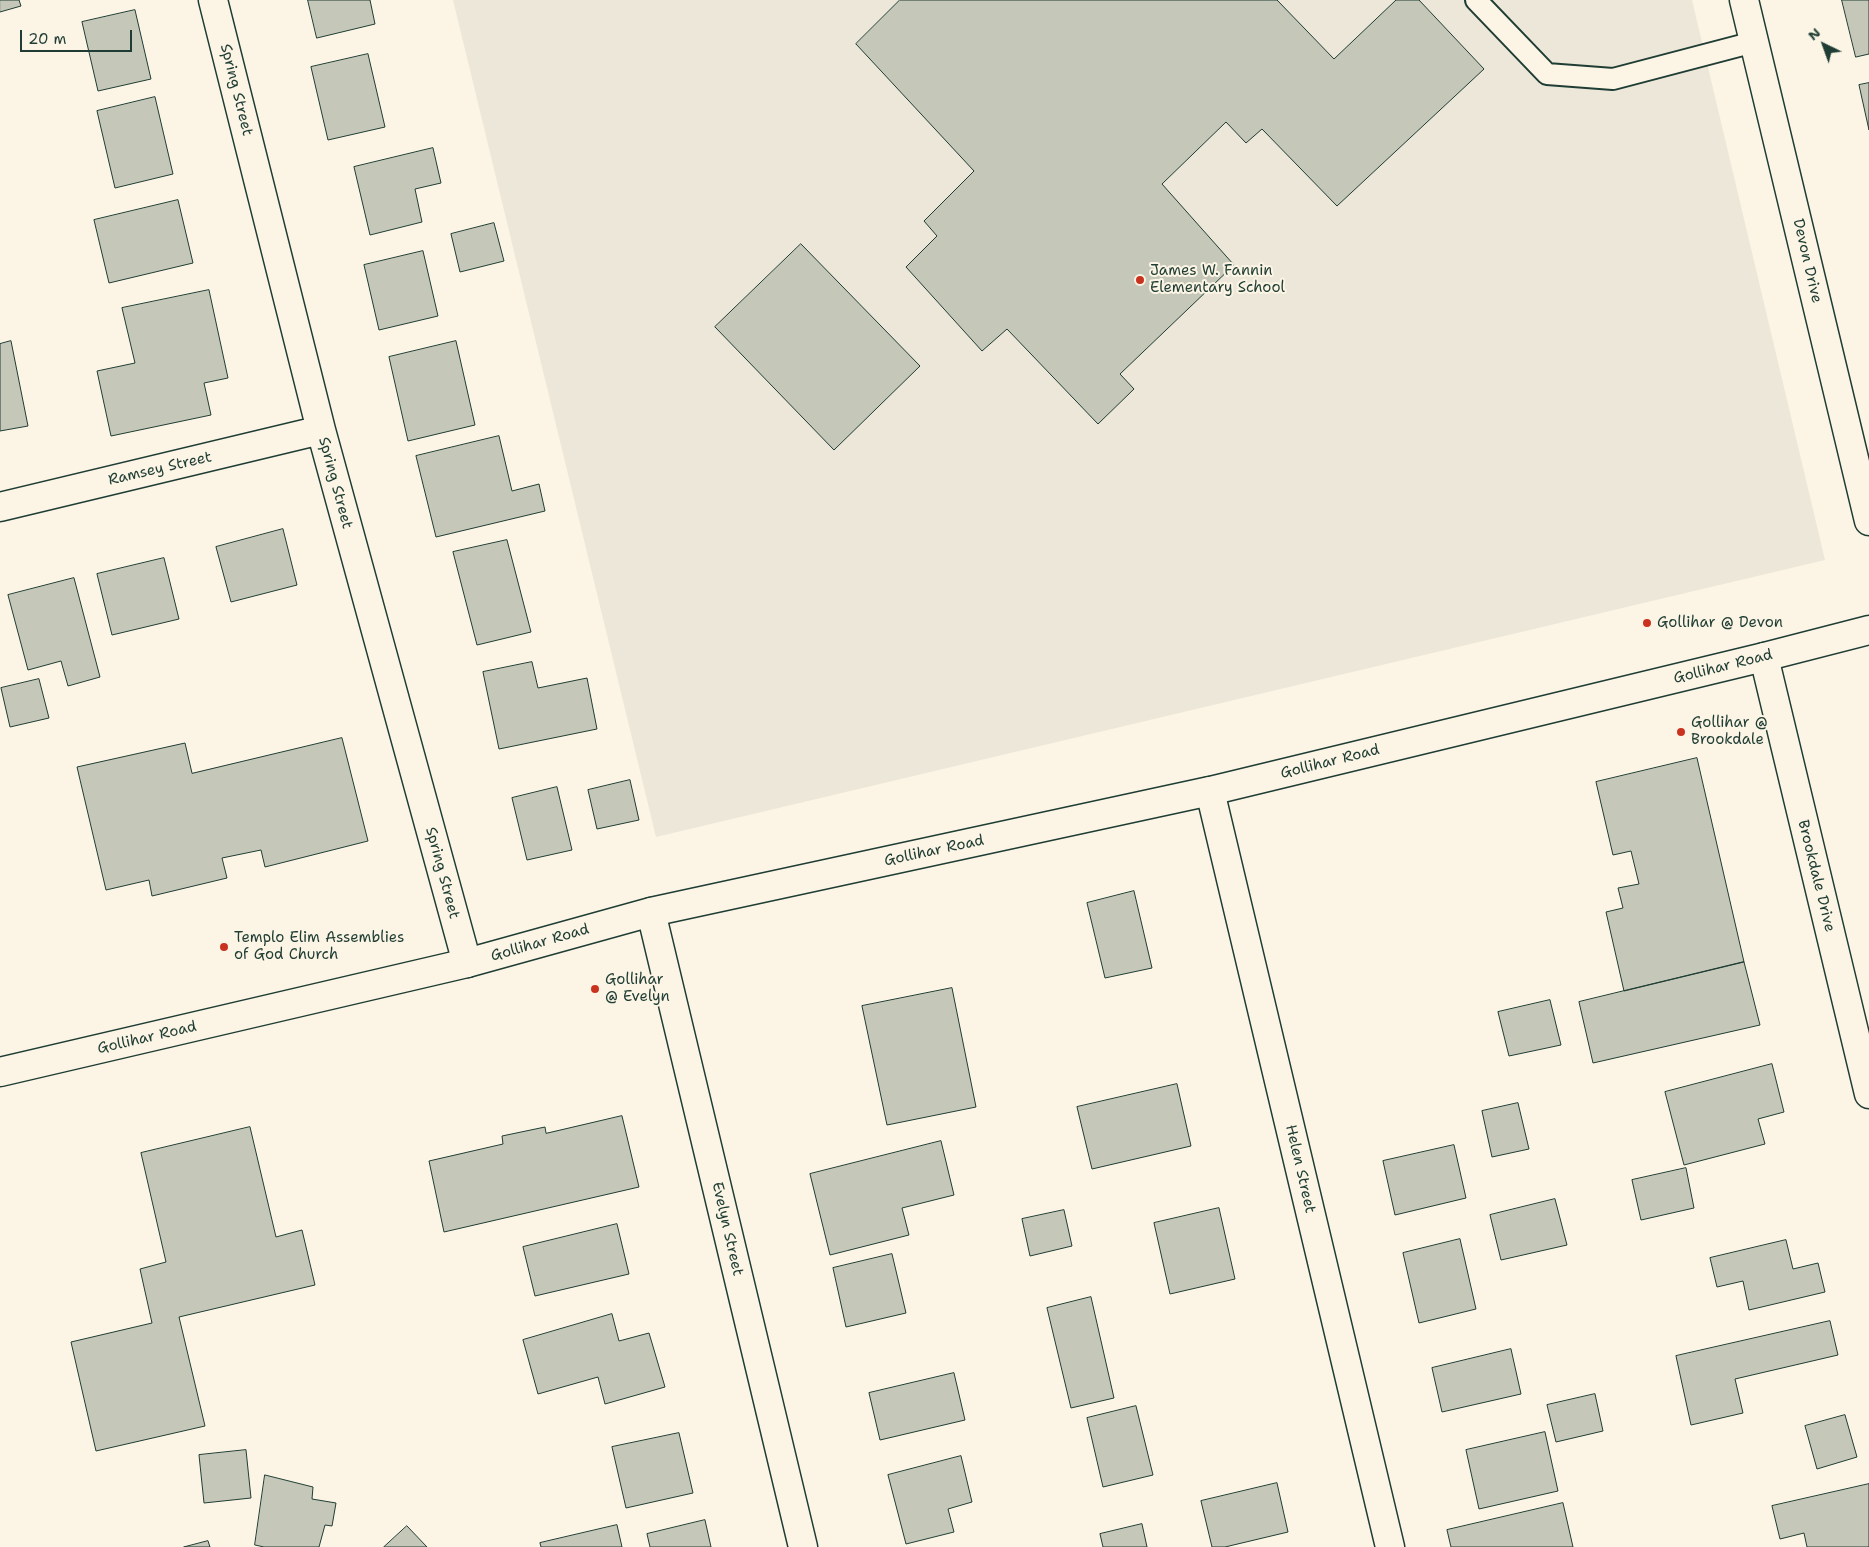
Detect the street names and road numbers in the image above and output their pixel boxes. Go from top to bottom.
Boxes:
street label: Spring Street [216,42,256,138]
street label: Devon Drive [1789,217,1825,305]
street label: Spring Street [314,435,356,531]
street label: Ramsey Street [107,448,213,490]
street label: Gollihar Road [1672,646,1774,688]
street label: Gollihar Road [1279,741,1381,783]
street label: Brookdale Drive [1793,818,1839,934]
street label: Spring Street [421,825,463,921]
street label: Gollihar Road [883,832,985,870]
street label: Gollihar Road [489,920,591,966]
street label: Gollihar Road [96,1018,198,1058]
street label: Helen Street [1281,1123,1319,1215]
street label: Evelyn Street [707,1180,747,1278]

